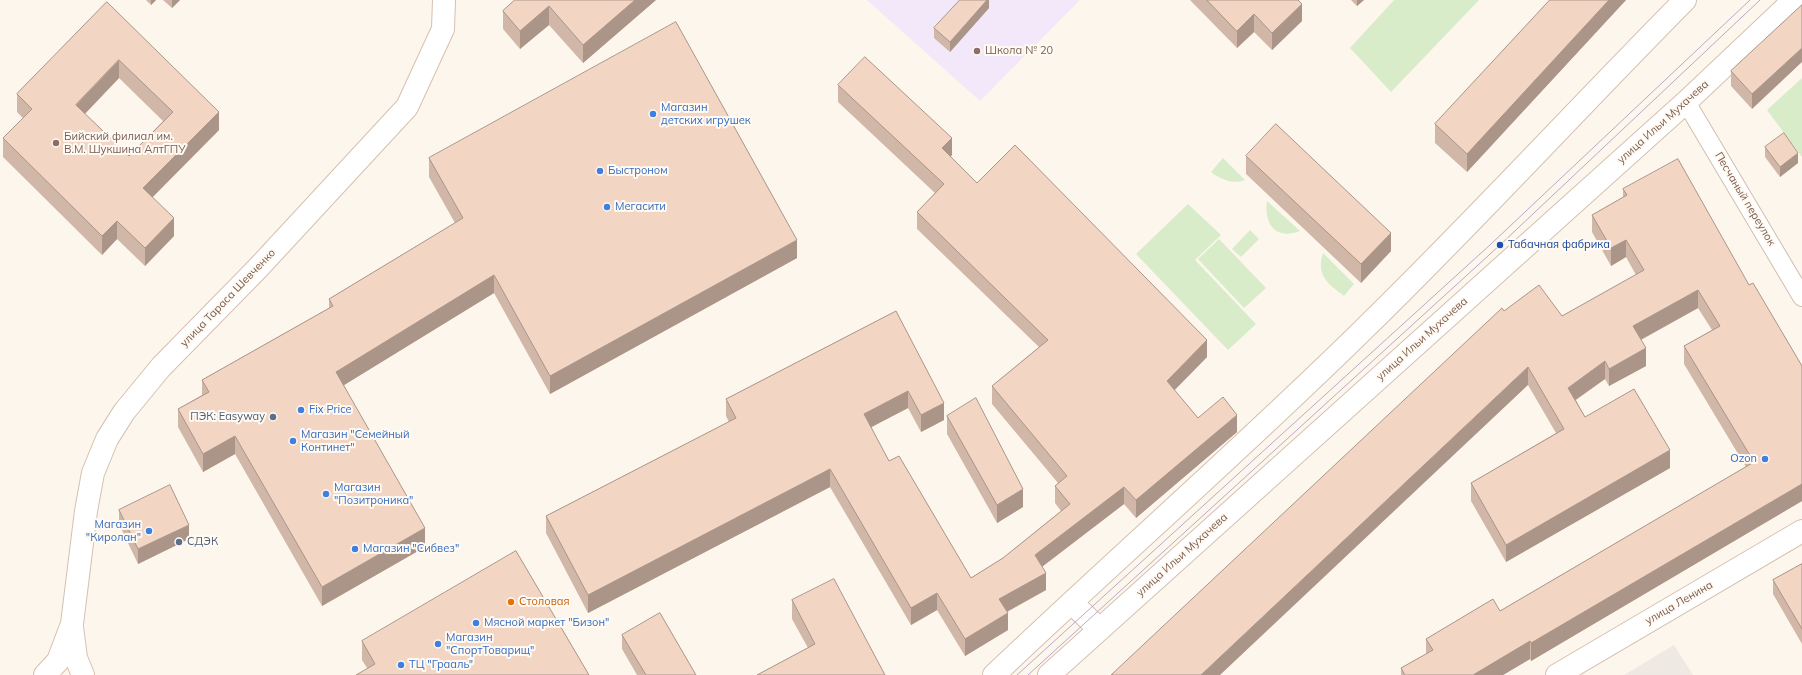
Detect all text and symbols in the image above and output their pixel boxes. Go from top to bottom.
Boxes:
place label: Школа № 20 [985,44,1053,58]
marker: Школа № 20 [972,46,982,56]
street label: улица Ильи Мухачева [1615,78,1711,166]
place label: Магазин детских игрушек [661,101,751,127]
marker: Магазин детских игрушек [648,109,658,119]
place label: Бийский филиал им. В.М. Шукшина АлтГПУ [64,130,186,156]
marker: Бийский филиал им. В.М. Шукшина АлтГПУ [51,138,61,148]
street label: Песчаный переулок [1712,150,1778,248]
place label: Быстроном [608,164,668,178]
marker: Быстроном [595,166,605,176]
place label: Мегасити [615,200,666,214]
marker: Мегасити [602,202,612,212]
place label: Табачная фабрика [1508,238,1610,252]
marker: Табачная фабрика [1495,240,1505,250]
street label: улица Тараса Шевченко [178,246,278,350]
street label: улица Ильи Мухачева [1374,295,1470,383]
place label: Fix Price [309,403,352,417]
marker: Fix Price [296,405,306,415]
place label: ПЭК: Easyway [190,410,265,424]
marker: ПЭК: Easyway [268,412,278,422]
place label: Магазин "Семейный Континет" [301,428,410,454]
marker: Магазин "Семейный Континет" [288,436,298,446]
place label: Ozon [1730,452,1757,466]
marker: Ozon [1760,454,1770,464]
place label: Магазин "Позитроника" [334,481,413,507]
marker: Магазин "Позитроника" [321,489,331,499]
street label: улица Ильи Мухачева [1134,511,1230,599]
place label: Магазин "Киролан" [86,518,141,544]
marker: Магазин "Киролан" [144,526,154,536]
place label: СДЭК [187,535,218,549]
marker: СДЭК [174,537,184,547]
place label: Магазин "Сибвез" [363,542,459,556]
marker: Магазин "Сибвез" [350,544,360,554]
street label: улица Ленина [1643,578,1715,628]
place label: Столовая [519,595,570,609]
marker: Столовая [506,597,516,607]
place label: Мясной маркет "Бизон" [484,616,609,630]
marker: Мясной маркет "Бизон" [471,618,481,628]
place label: Магазин "СпортТоварищ" [446,631,534,657]
marker: Магазин "СпортТоварищ" [433,639,443,649]
place label: ТЦ "Грааль" [409,658,473,672]
marker: ТЦ "Грааль" [396,660,406,670]

